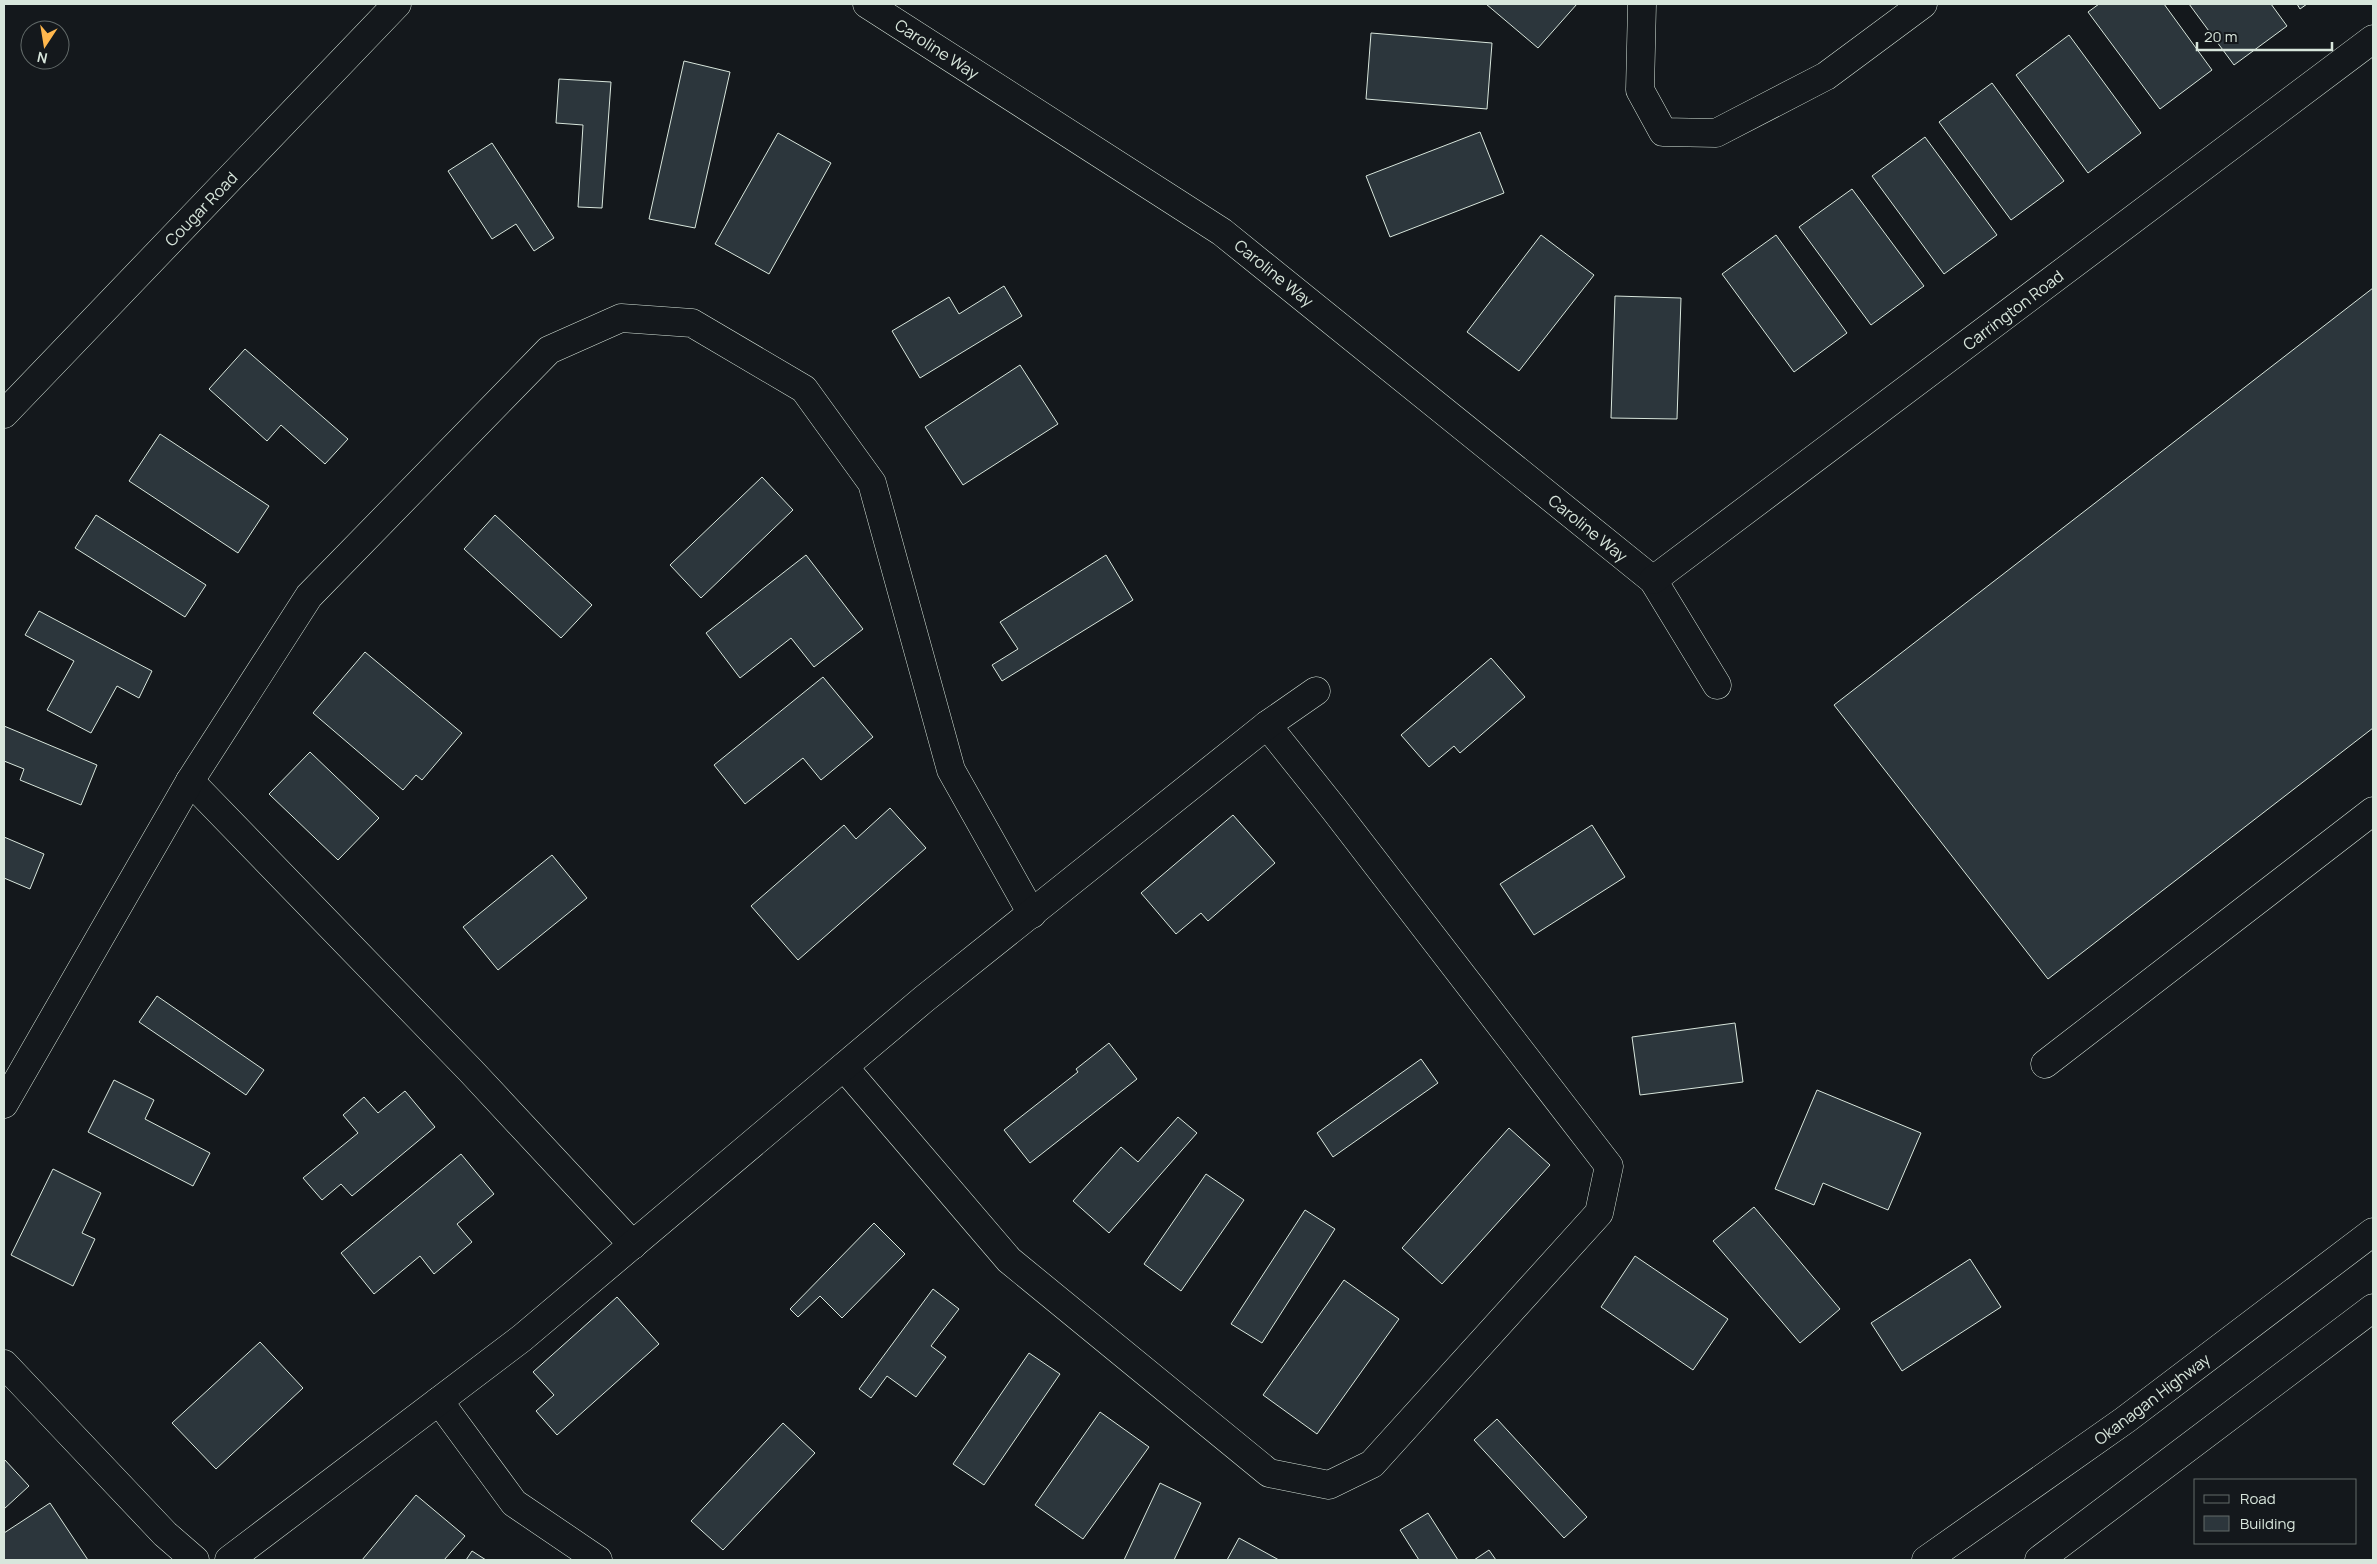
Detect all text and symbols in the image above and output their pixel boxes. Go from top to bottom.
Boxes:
street label: Caroline Way [891,14,984,85]
north arrow [20,20,70,70]
scale bar [2197,20,2332,52]
text: 20 m [2204,26,2237,47]
text: N [35,48,49,69]
street label: Cougar Road [160,167,242,251]
street label: Caroline Way [1230,234,1319,312]
street label: Carrington Road [1958,265,2068,355]
street label: Caroline Way [1544,489,1633,567]
street label: Okanagan Highway [2089,1348,2215,1450]
legend [2194,1479,2357,1544]
text: Road [2240,1488,2276,1509]
text: Building [2240,1513,2295,1534]

